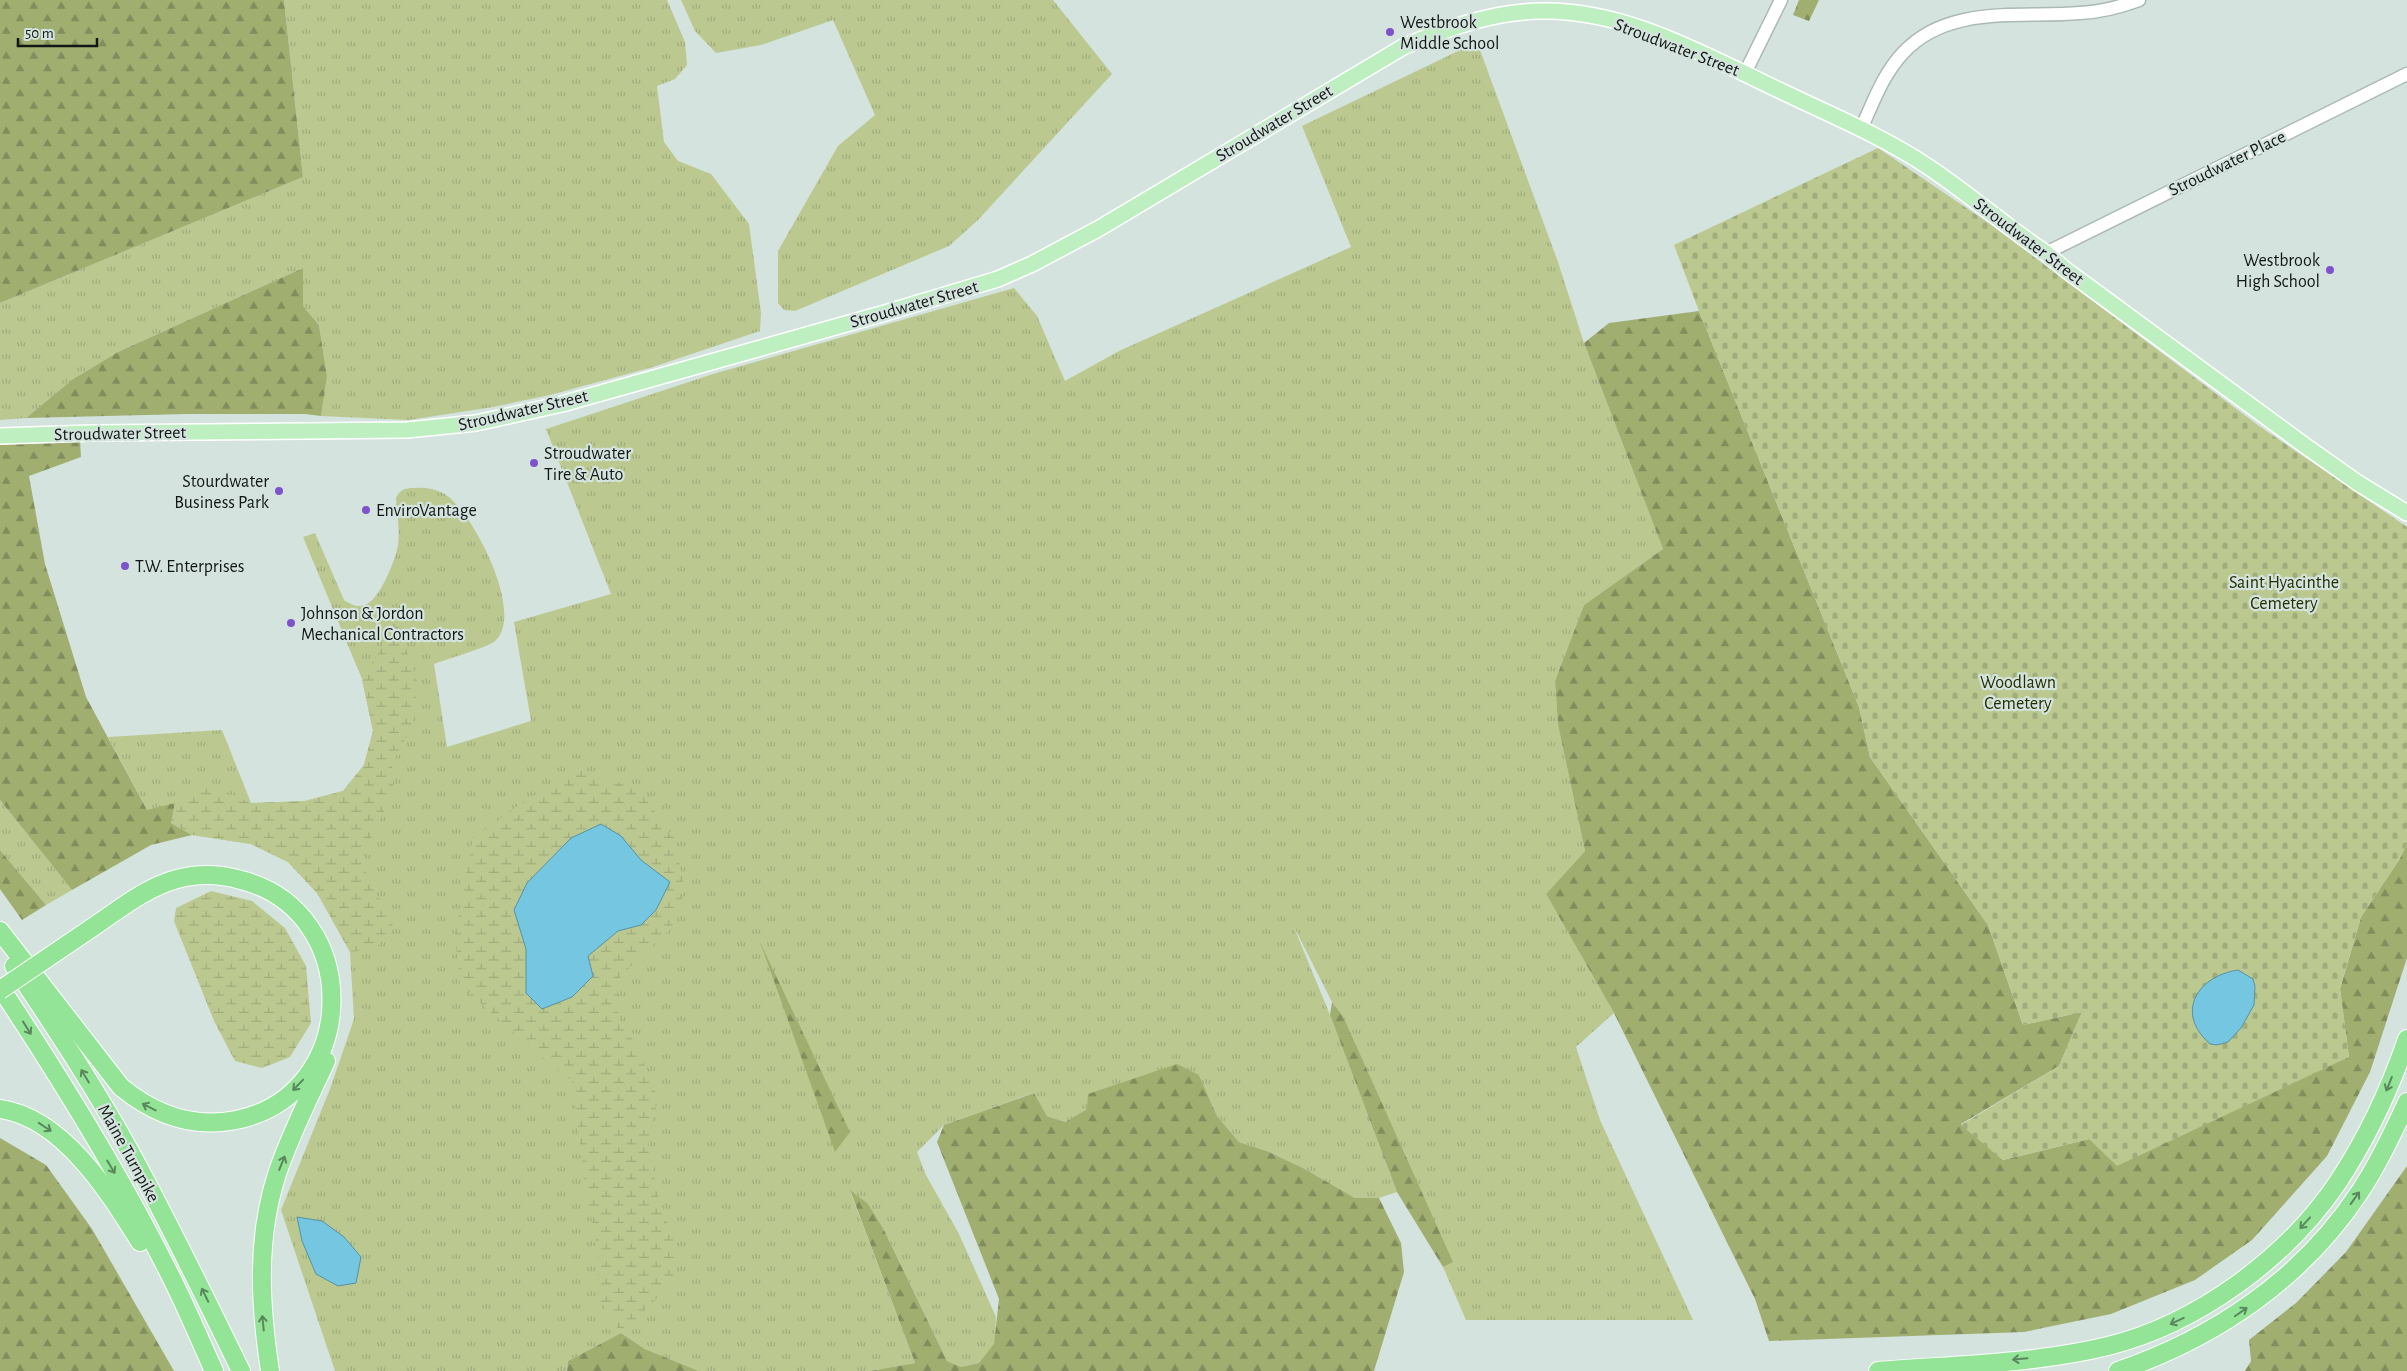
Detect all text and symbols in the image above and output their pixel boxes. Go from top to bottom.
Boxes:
place label: Westbrook Middle School [1400,14,1499,53]
scale bar [18,15,96,47]
street label: Stroudwater Street [1612,16,1742,80]
text: 50 m [25,26,54,41]
marker: Westbrook Middle School [1384,26,1396,38]
street label: Stroudwater Street [1213,82,1336,166]
street label: Stroudwater Place [2166,128,2289,200]
street label: Stroudwater Street [1970,195,2087,289]
place label: Westbrook High School [2236,252,2321,291]
marker: Westbrook High School [2324,264,2336,276]
street label: Stroudwater Street [848,278,981,332]
street label: Stroudwater Street [457,387,590,435]
street label: Stroudwater Street [54,424,187,444]
place label: Stroudwater Tire & Auto [544,445,631,484]
marker: Stroudwater Tire & Auto [528,457,540,469]
place label: Stourdwater Business Park [174,473,270,512]
marker: Stourdwater Business Park [273,485,285,497]
place label: EnviroVantage [376,502,477,520]
marker: EnviroVantage [360,504,372,516]
place label: T.W. Enterprises [135,558,245,576]
marker: T.W. Enterprises [119,560,131,572]
park label: Saint Hyacinthe Cemetery [2229,574,2339,613]
place label: Johnson & Jordon Mechanical Contractors [301,605,464,644]
marker: Johnson & Jordon Mechanical Contractors [285,617,297,629]
park label: Woodlawn Cemetery [1980,674,2056,713]
one-way arrow [22,1021,32,1035]
one-way arrow [80,1069,90,1084]
one-way arrow [2384,1076,2393,1092]
one-way arrow [292,1079,304,1091]
street label: Maine Turnpike [94,1102,162,1205]
one-way arrow [142,1102,157,1111]
one-way arrow [37,1122,51,1132]
one-way arrow [278,1156,287,1171]
one-way arrow [107,1159,117,1173]
one-way arrow [2350,1192,2361,1205]
one-way arrow [2299,1216,2311,1229]
one-way arrow [200,1288,210,1303]
one-way arrow [2233,1307,2247,1317]
one-way arrow [258,1315,268,1331]
one-way arrow [2170,1317,2185,1326]
one-way arrow [2012,1355,2028,1364]

